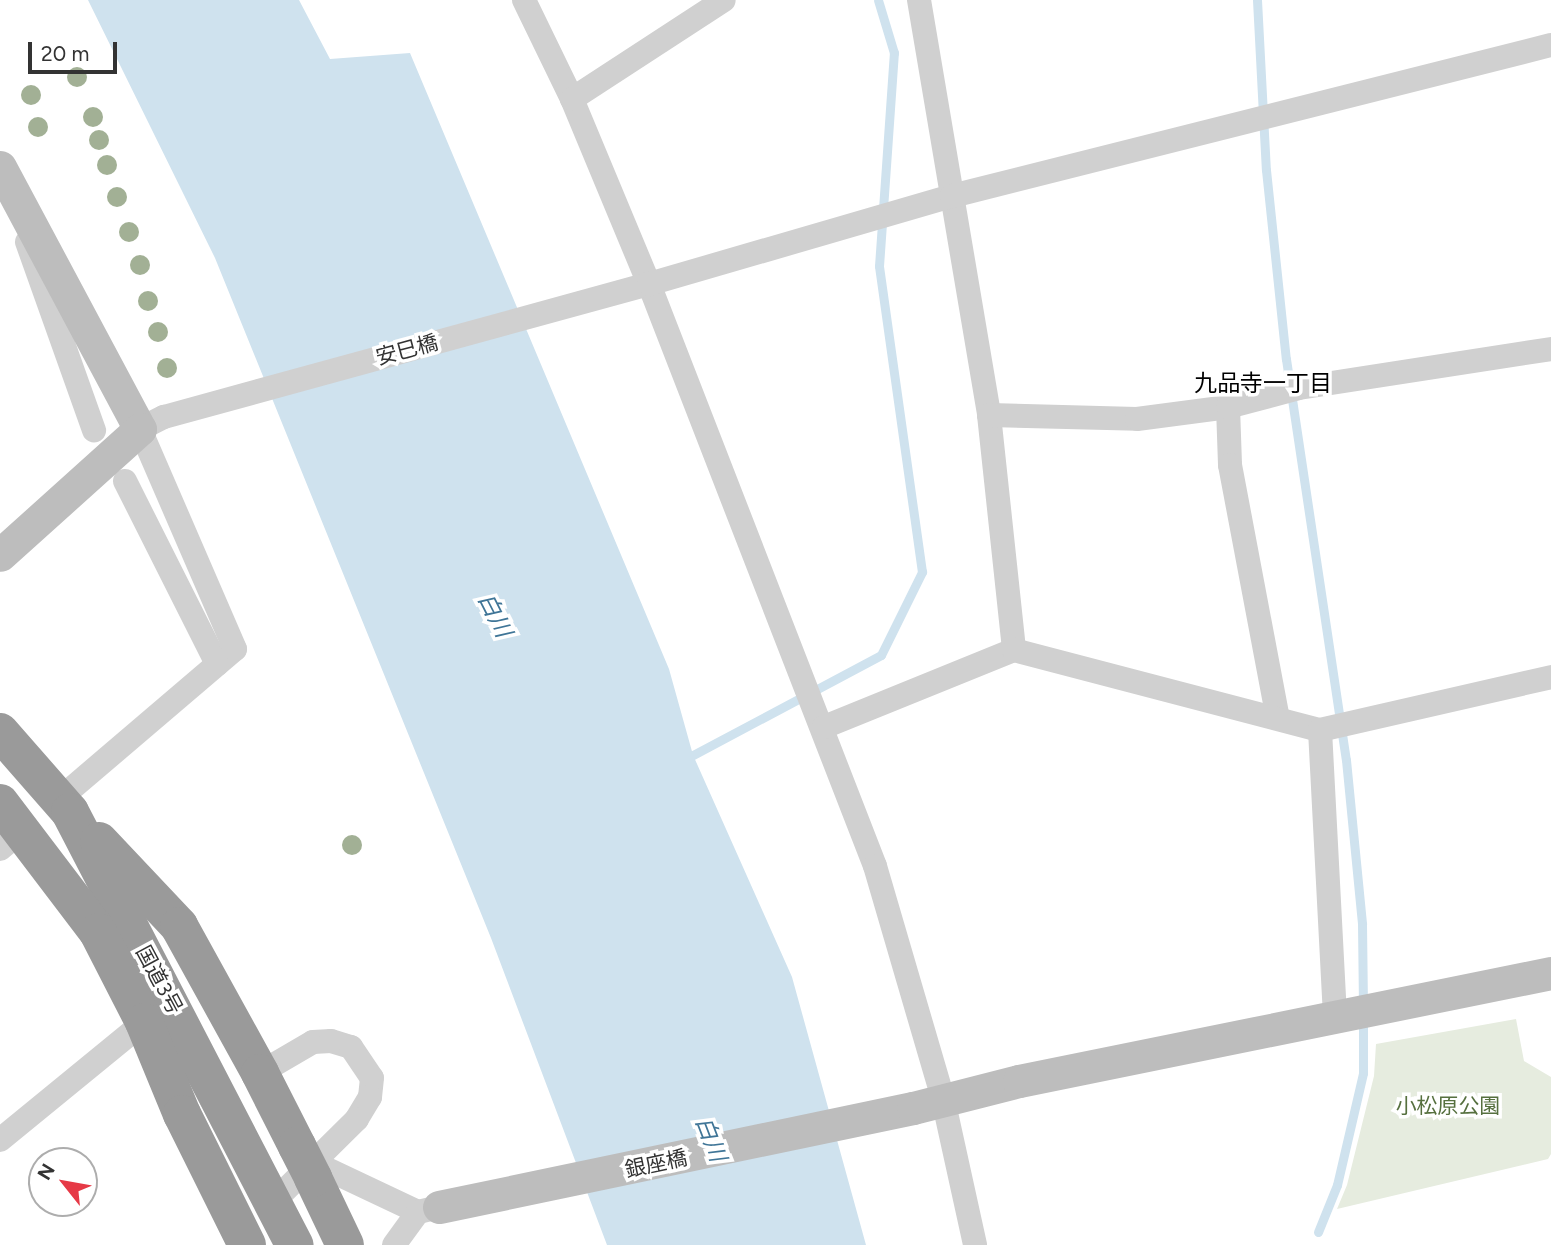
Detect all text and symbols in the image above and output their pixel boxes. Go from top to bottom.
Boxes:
scale bar [32,28,121,72]
text: 20 m [41,41,89,66]
street label: 安巳橋 [373,330,441,370]
district label: 九品寺一丁目 [1194,369,1332,397]
water label: 白川 [472,588,518,642]
street label: 国道3号 [130,941,188,1019]
park label: 小松原公園 [1396,1093,1500,1119]
water label: 白川 [690,1113,732,1165]
street label: 銀座橋 [623,1145,689,1183]
north arrow [28,1147,98,1217]
text: N [33,1160,60,1184]

